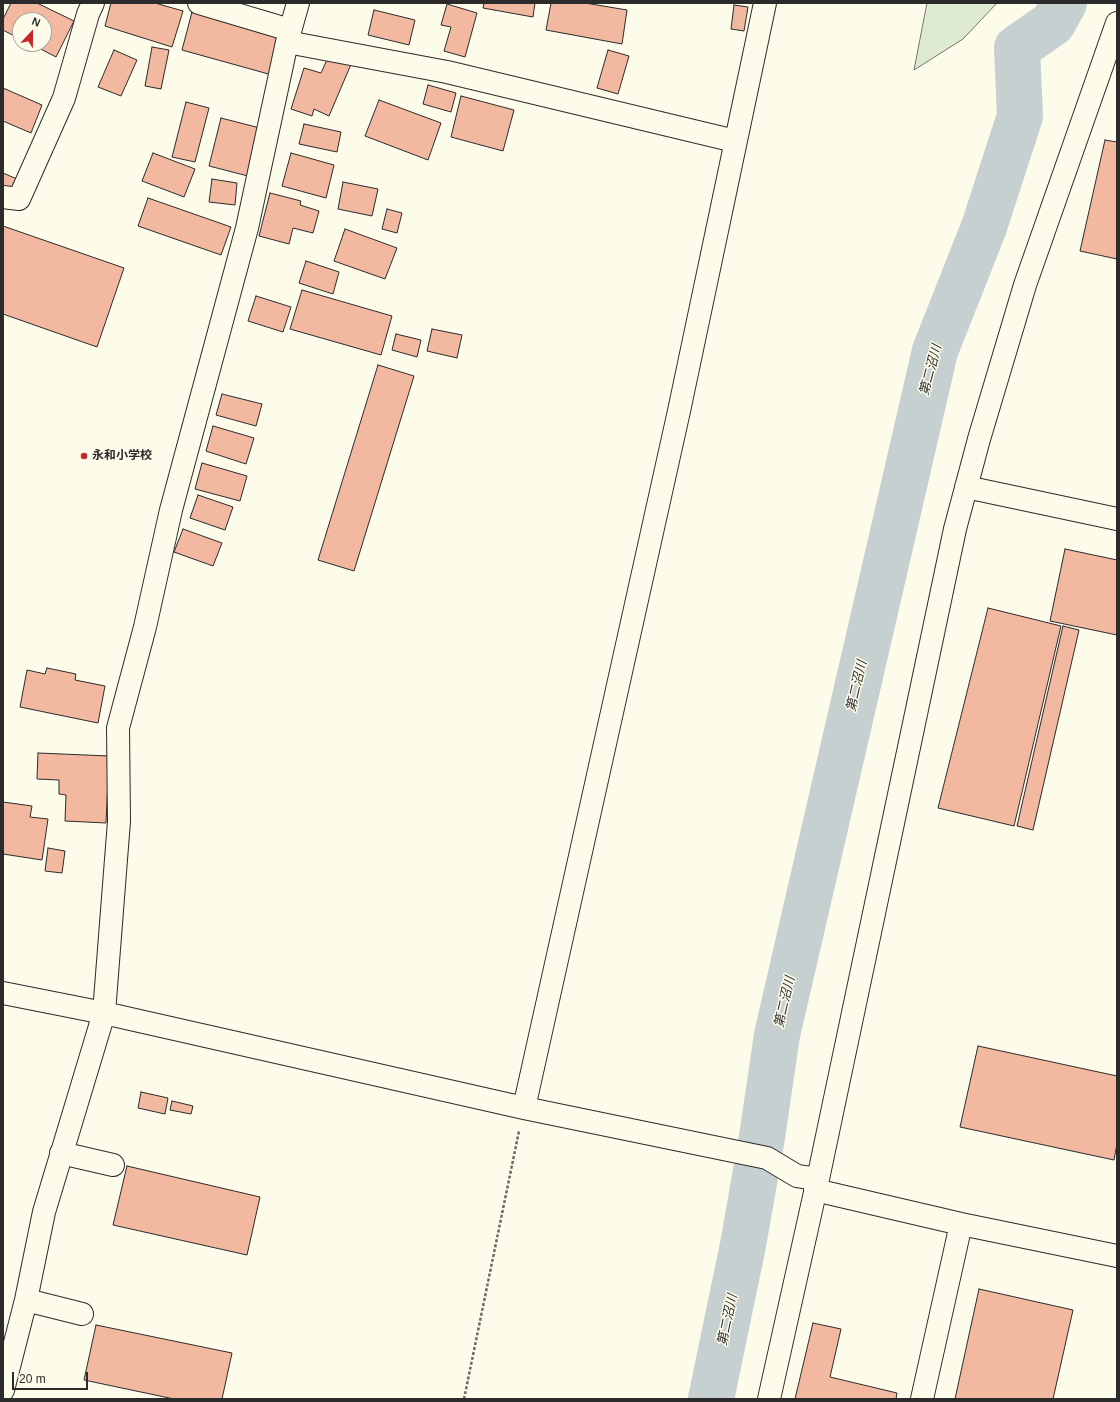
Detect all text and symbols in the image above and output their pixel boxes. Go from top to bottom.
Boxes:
north arrow [12,12,52,52]
text: N [30,15,42,29]
water label: 第二沼川 [917,343,945,397]
place label: 永和小学校 [92,449,152,463]
marker: 永和小学校 [79,451,89,461]
water label: 第二沼川 [844,659,870,713]
water label: 第二沼川 [772,975,798,1029]
water label: 第二沼川 [715,1293,741,1347]
scale bar [14,1364,90,1390]
text: 20 m [19,1372,46,1386]

